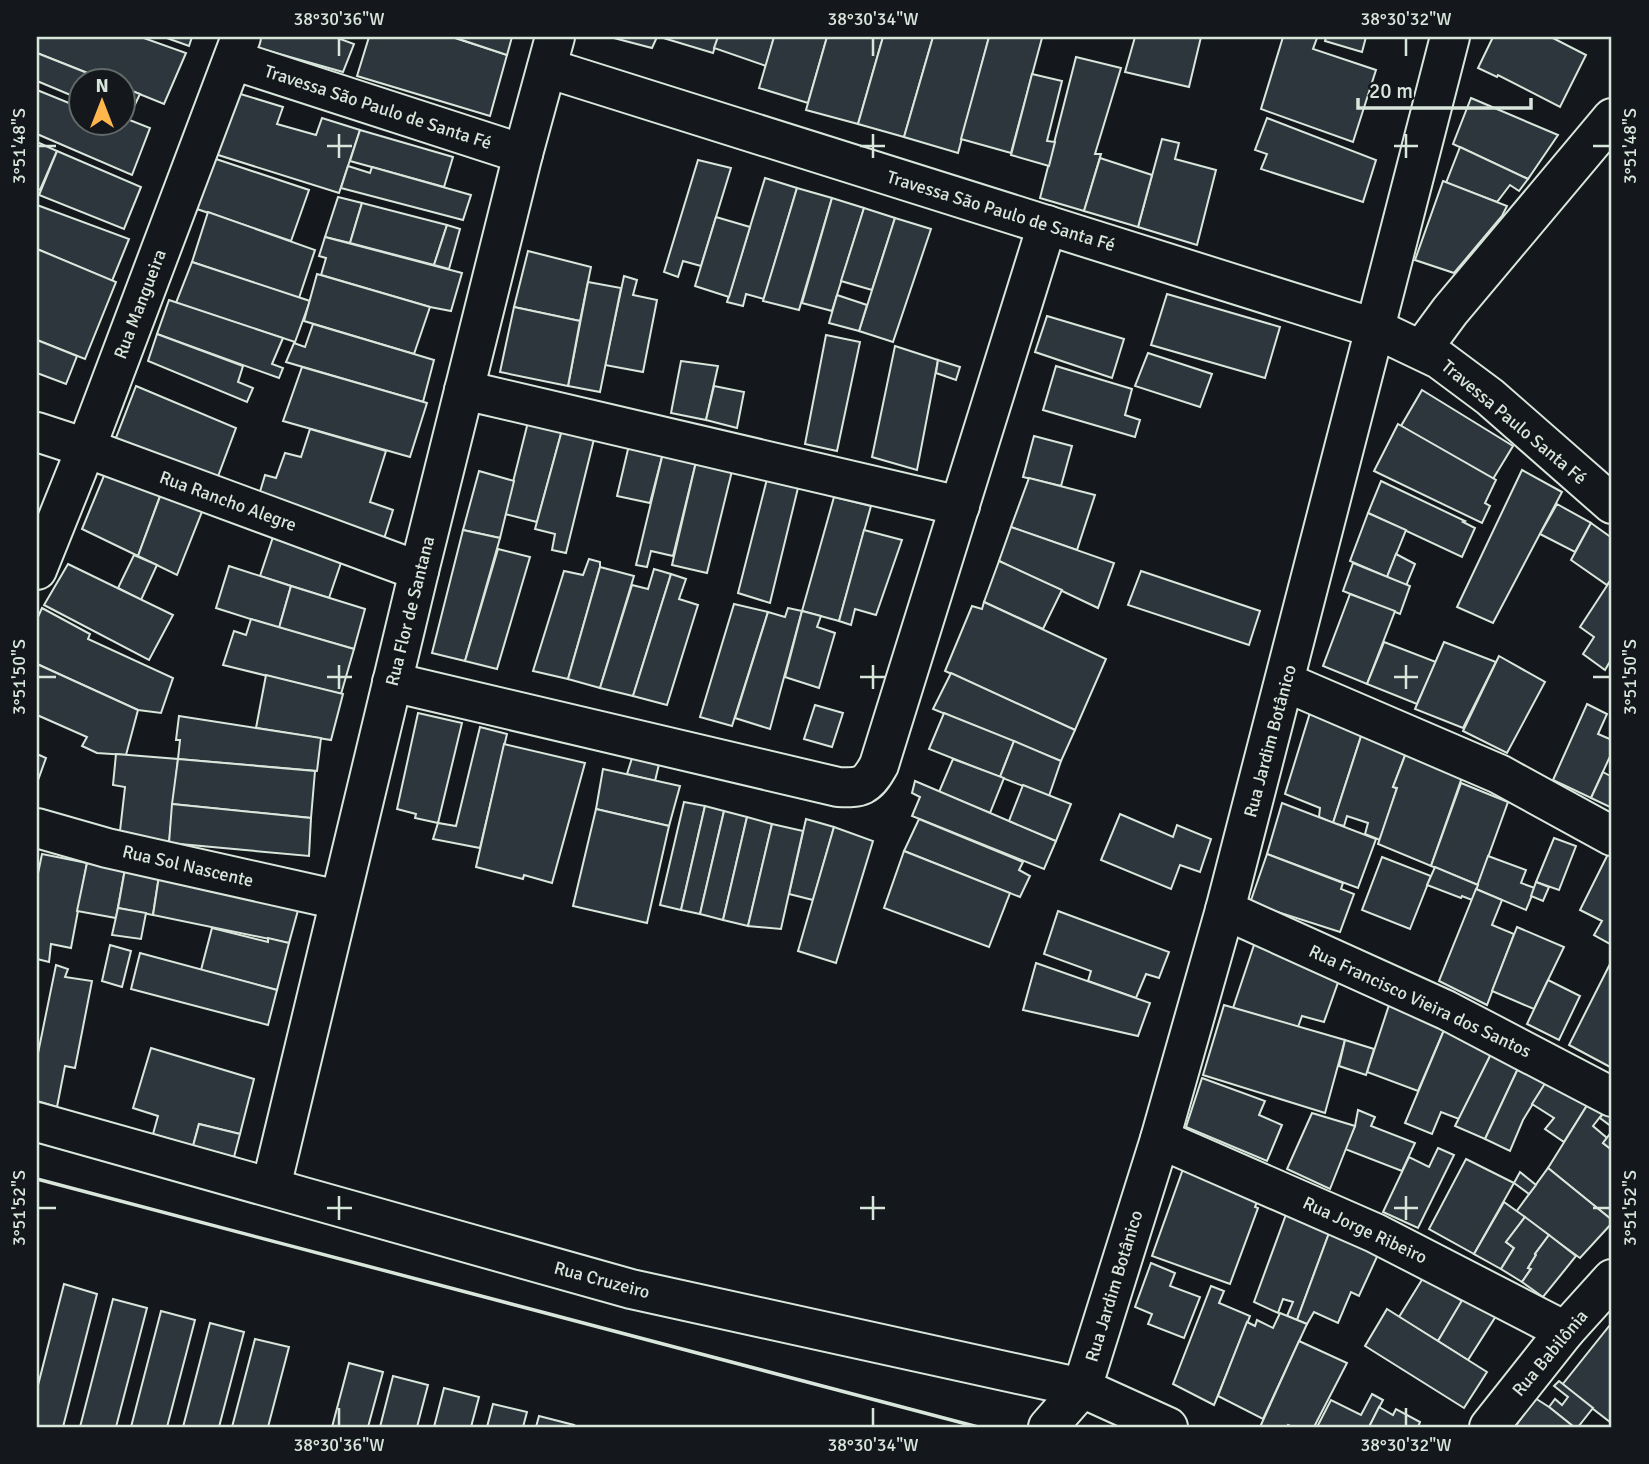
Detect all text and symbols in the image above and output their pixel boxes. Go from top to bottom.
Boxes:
text: 38°30'36"W [294,8,384,30]
text: 38°30'34"W [828,8,918,30]
text: 38°30'32"W [1361,8,1451,30]
street label: Travessa São Paulo de Santa Fé [262,60,494,154]
north arrow [66,66,136,136]
scale bar [1358,66,1532,110]
text: N [95,74,109,98]
text: 20 m [1369,78,1413,104]
text: 3°51'48"S [8,108,30,184]
text: 3°51'48"S [1619,108,1641,184]
street label: Travessa São Paulo de Santa Fé [884,166,1118,256]
street label: Rua Mangueira [109,246,171,362]
street label: Travessa Paulo Santa Fé [1437,355,1591,489]
street label: Rua Rancho Alegre [156,466,300,536]
street label: Rua Flor de Santana [381,534,439,688]
text: 3°51'50"S [8,639,30,715]
text: 3°51'50"S [1619,639,1641,715]
street label: Rua Jardim Botânico [1239,662,1301,820]
street label: Rua Sol Nascente [120,840,256,892]
street label: Rua Francisco Vieira dos Santos [1305,940,1535,1062]
text: 3°51'52"S [8,1170,30,1246]
text: 3°51'52"S [1619,1170,1641,1246]
street label: Rua Jorge Ribeiro [1299,1192,1431,1268]
street label: Rua Jardim Botânico [1081,1208,1147,1364]
street label: Rua Cruzeiro [552,1257,652,1303]
street label: Rua Babilônia [1507,1305,1593,1401]
text: 38°30'36"W [294,1434,384,1456]
text: 38°30'34"W [828,1434,918,1456]
text: 38°30'32"W [1361,1434,1451,1456]

